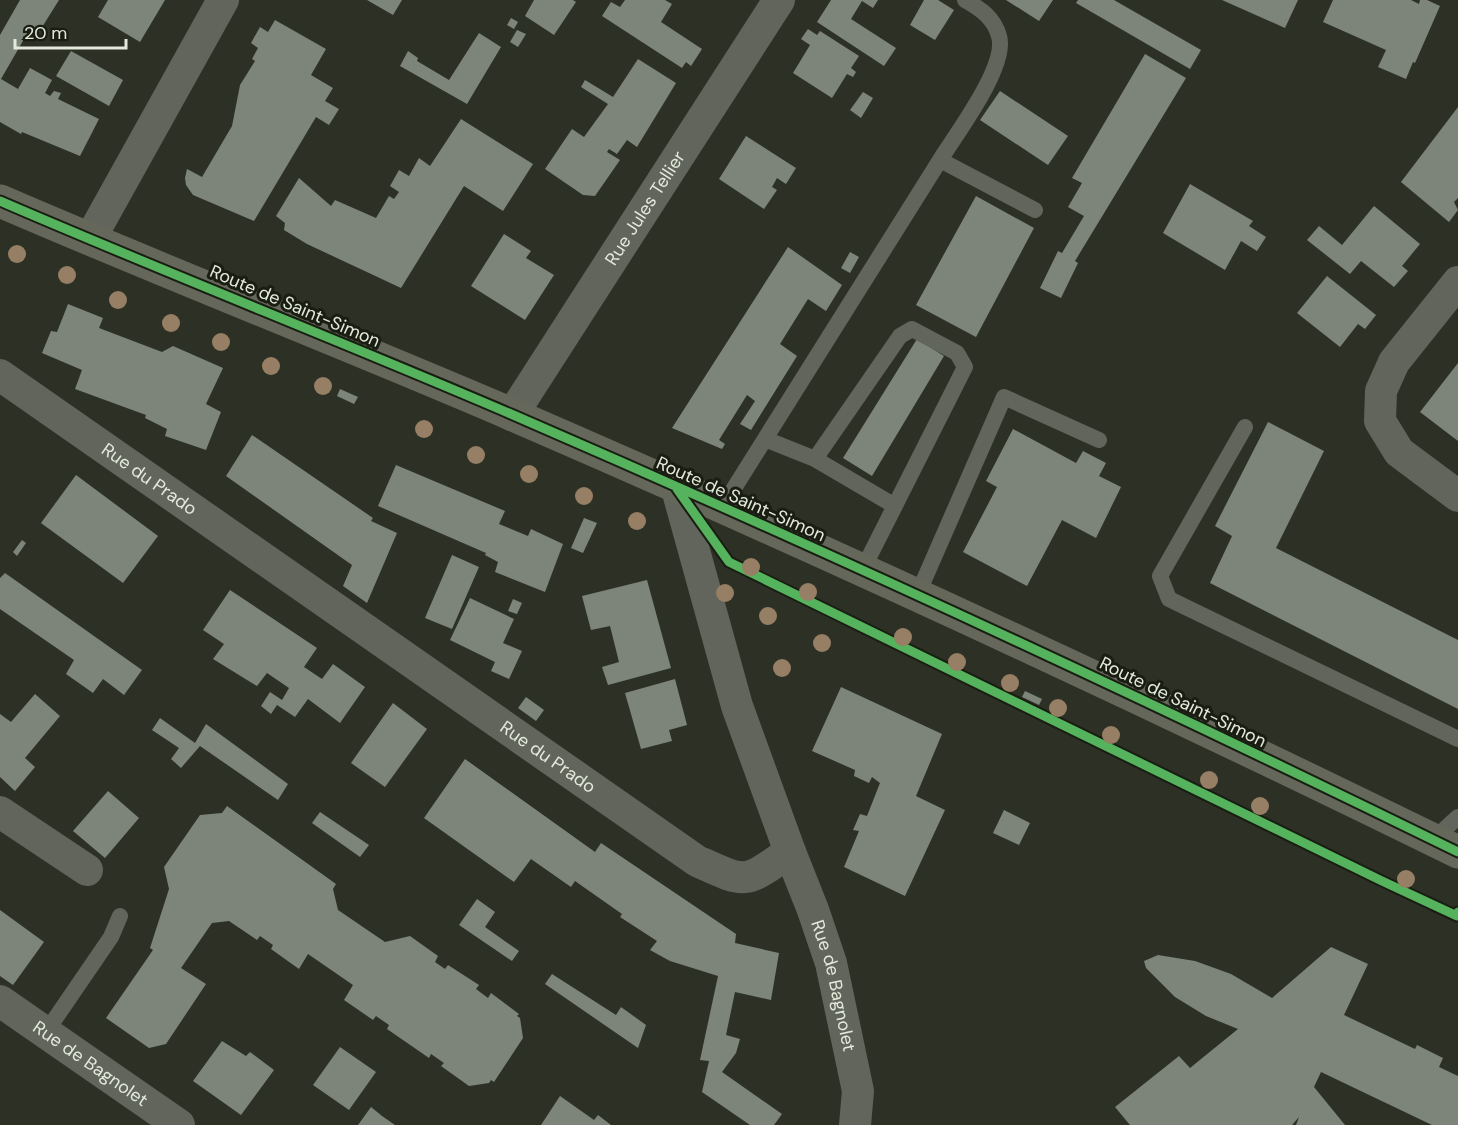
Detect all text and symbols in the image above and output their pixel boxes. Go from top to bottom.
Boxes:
scale bar [15,12,126,50]
text: 20 m [24,21,67,45]
street label: Rue Jules Tellier [599,146,691,270]
street label: Route de Saint-Simon [206,259,384,353]
street label: Rue du Prado [97,437,202,521]
street label: Route de Saint-Simon [653,451,829,547]
street label: Route de Saint-Simon [1096,651,1270,753]
street label: Rue du Prado [495,715,600,799]
street label: Rue de Bagnolet [805,917,861,1054]
street label: Rue de Bagnolet [28,1015,153,1112]

